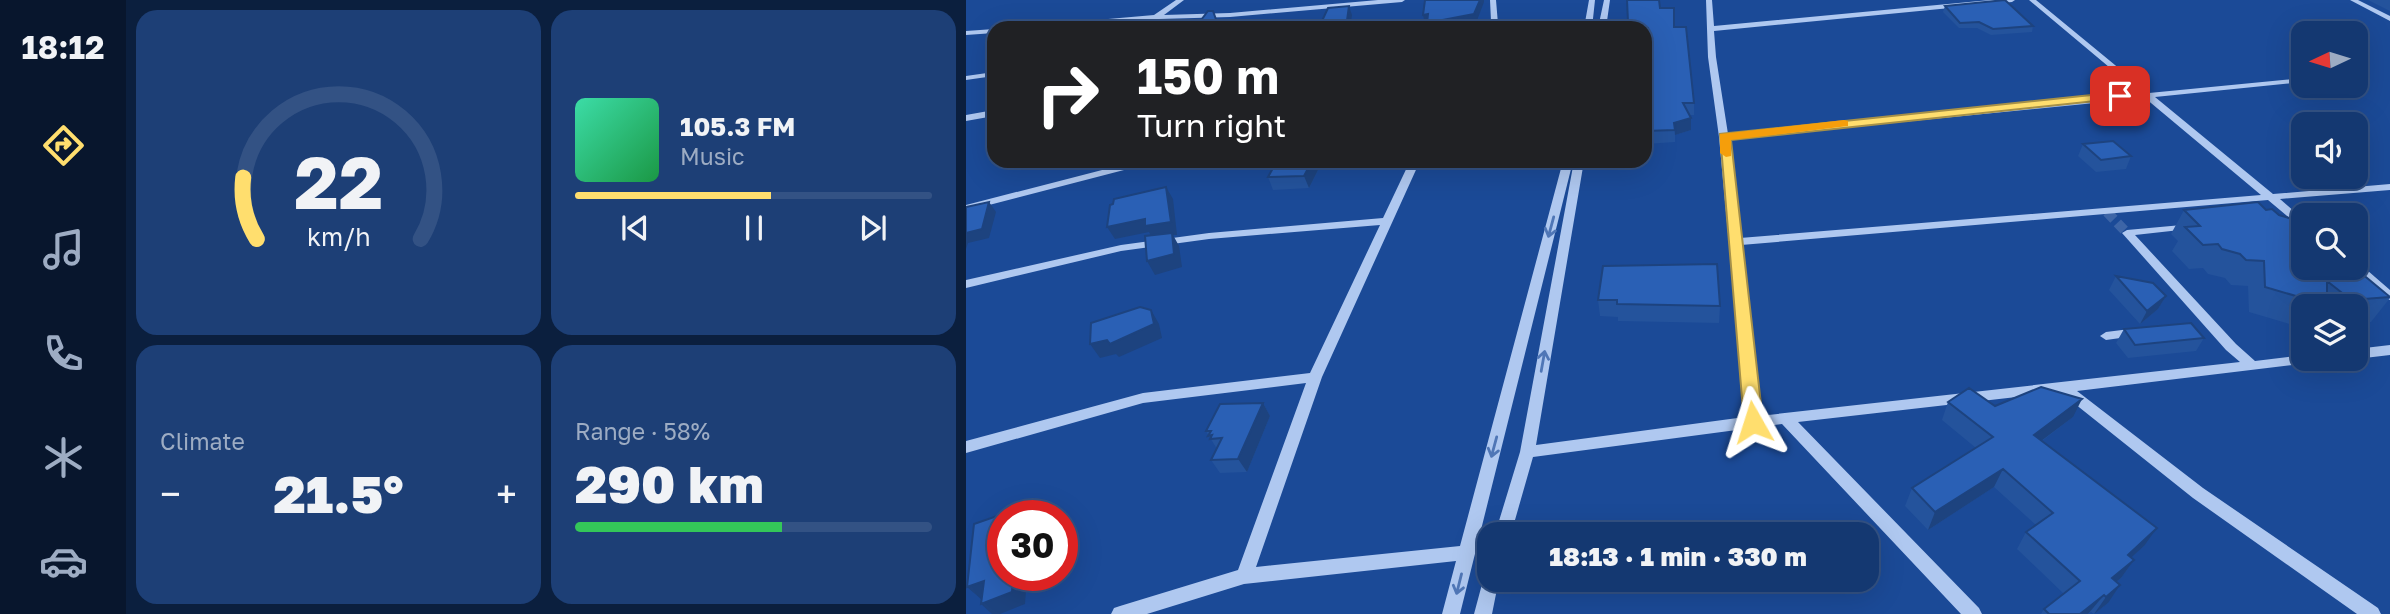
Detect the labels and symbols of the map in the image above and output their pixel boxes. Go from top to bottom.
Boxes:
north arrow [2291,21,2368,98]
pin [2090,66,2150,126]
one-way arrow [1544,215,1557,238]
one-way arrow [1537,350,1551,372]
position arrow [1716,385,1790,459]
one-way arrow [1487,435,1500,458]
speed limit sign: 30 [987,500,1078,591]
one-way arrow [1452,572,1465,595]

